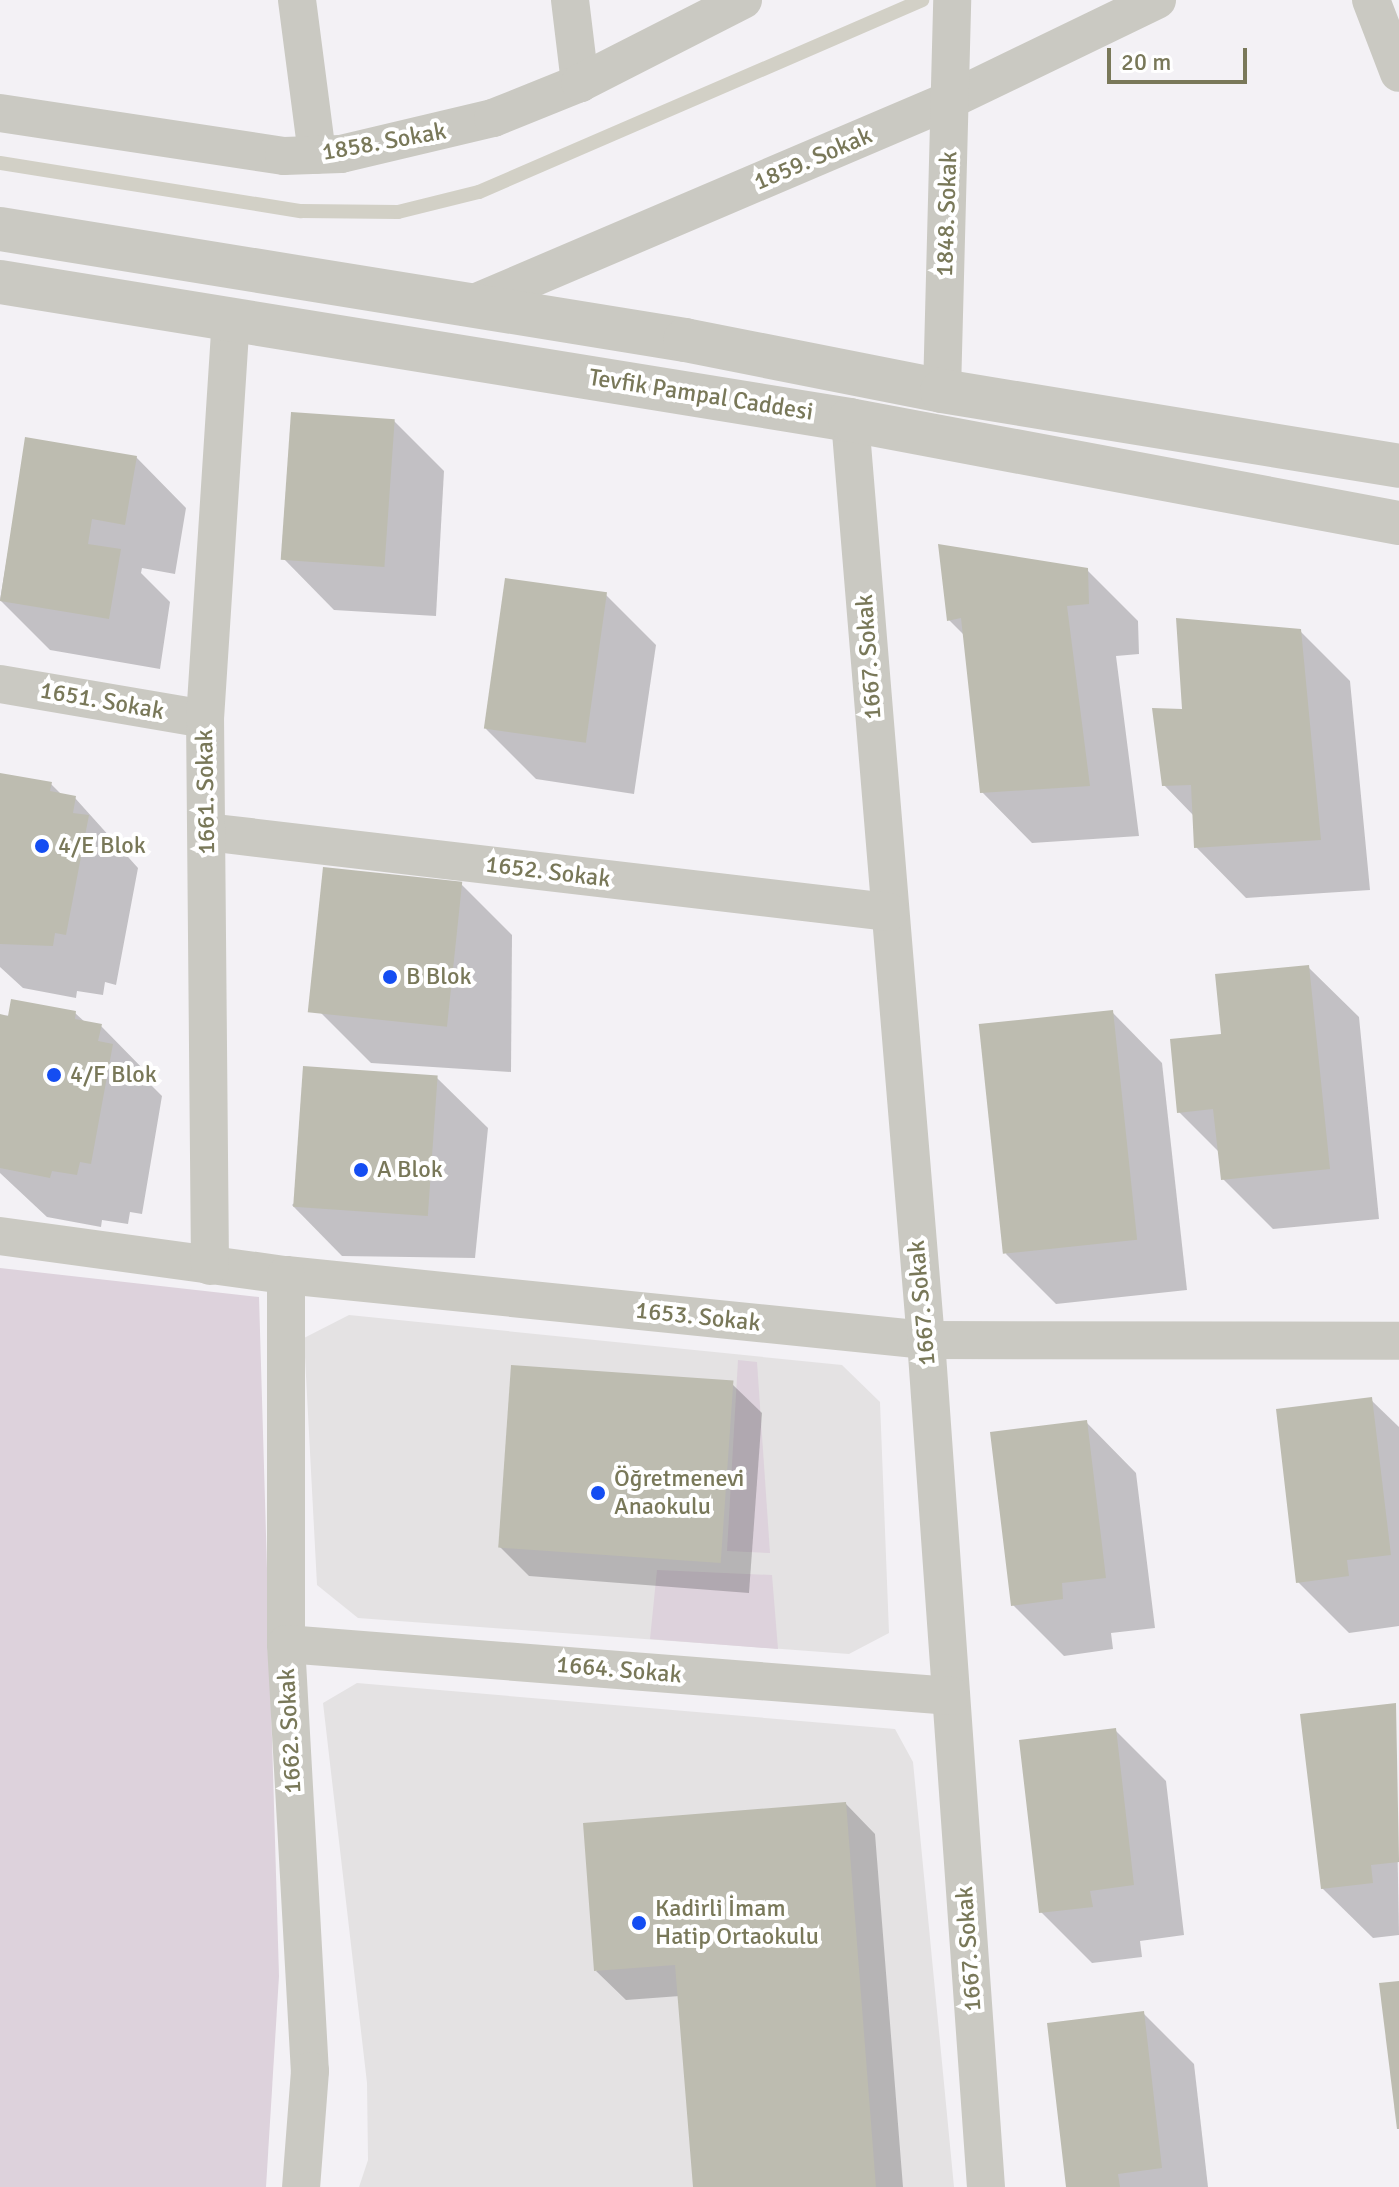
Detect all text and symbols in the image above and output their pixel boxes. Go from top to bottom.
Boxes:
scale bar [1111,32,1251,82]
text: 20 m [1121,47,1171,77]
street label: 1858. Sokak [320,117,448,167]
street label: 1859. Sokak [750,121,876,197]
street label: 1848. Sokak [930,151,964,277]
street label: Tevfik Pampal Caddesi [587,363,815,427]
street label: 1667. Sokak [850,593,888,721]
street label: 1651. Sokak [38,676,166,726]
street label: 1661. Sokak [191,729,221,855]
place label: 4/E Blok [58,832,146,860]
marker: 4/E Blok [33,837,51,855]
street label: 1652. Sokak [484,850,612,894]
place label: B Blok [406,963,472,991]
marker: B Blok [381,968,399,986]
place label: 4/F Blok [70,1061,157,1089]
marker: 4/F Blok [45,1066,63,1084]
place label: A Blok [377,1156,443,1184]
marker: A Blok [352,1161,370,1179]
street label: 1667. Sokak [902,1239,942,1367]
street label: 1653. Sokak [634,1296,762,1338]
place label: Öğretmenevi Anaokulu [614,1465,744,1521]
marker: Öğretmenevi Anaokulu [589,1484,607,1502]
street label: 1664. Sokak [555,1650,683,1690]
street label: 1662. Sokak [272,1668,308,1794]
street label: 1667. Sokak [950,1885,988,2013]
place label: Kadirli İmam Hatip Ortaokulu [655,1895,819,1951]
marker: Kadirli İmam Hatip Ortaokulu [630,1914,648,1932]

